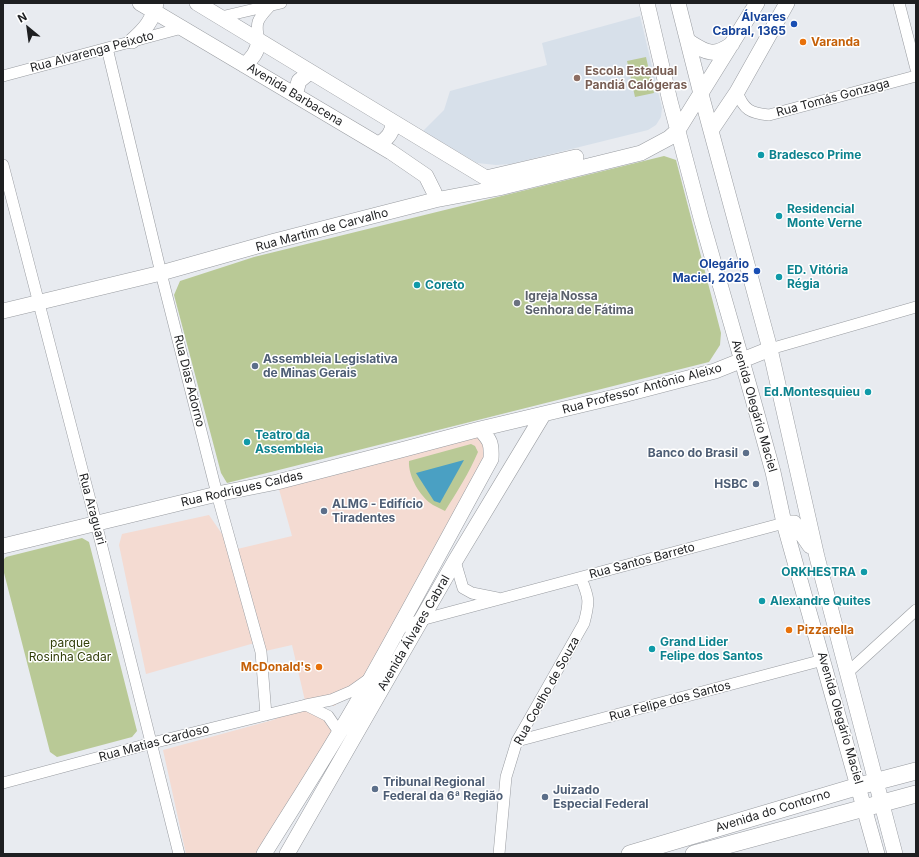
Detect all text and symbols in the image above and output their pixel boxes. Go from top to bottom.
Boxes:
north arrow [8,8,48,48]
text: N [15,9,29,26]
place label: Álvares Cabral, 1365 [712,10,786,38]
marker: Álvares Cabral, 1365 [789,19,799,29]
street label: Rua Alvarenga Peixoto [29,29,155,75]
place label: Varanda [811,35,860,49]
marker: Varanda [798,37,808,47]
street label: Avenida Barbacena [244,61,346,129]
place label: Escola Estadual Pandiá Calógeras [585,64,687,92]
marker: Escola Estadual Pandiá Calógeras [572,73,582,83]
street label: Rua Tomás Gonzaga [775,76,891,120]
place label: Bradesco Prime [769,148,861,162]
marker: Bradesco Prime [756,150,766,160]
place label: Residencial Monte Verne [787,202,862,230]
street label: Rua Martim de Carvalho [254,205,390,255]
marker: Residencial Monte Verne [774,211,784,221]
place label: Olegário Maciel, 2025 [672,257,749,285]
place label: ED. Vitória Régia [787,263,848,291]
marker: Olegário Maciel, 2025 [752,266,762,276]
marker: ED. Vitória Régia [774,272,784,282]
place label: Coreto [425,278,465,292]
marker: Coreto [412,280,422,290]
place label: Igreja Nossa Senhora de Fátima [525,289,634,317]
marker: Igreja Nossa Senhora de Fátima [512,298,522,308]
street label: Rua Dias Adorno [171,333,207,429]
street label: Avenida Olegário Maciel [728,338,780,474]
place label: Assembleia Legislativa de Minas Gerais [263,352,398,380]
marker: Assembleia Legislativa de Minas Gerais [250,361,260,371]
street label: Rua Professor Antônio Aleixo [561,361,723,417]
place label: Ed.Montesquieu [764,385,860,399]
marker: Ed.Montesquieu [863,387,873,397]
place label: Teatro da Assembleia [255,428,324,456]
marker: Teatro da Assembleia [242,437,252,447]
place label: Banco do Brasil [648,446,738,460]
marker: Banco do Brasil [741,448,751,458]
street label: Rua Rodrigues Caldas [180,468,304,510]
street label: Rua Araguari [76,472,108,546]
place label: HSBC [714,477,748,491]
marker: HSBC [751,479,761,489]
place label: ALMG - Edifício Tiradentes [332,497,423,525]
marker: ALMG - Edifício Tiradentes [319,506,329,516]
street label: Rua Santos Barreto [588,540,696,582]
place label: ORKHESTRA [781,565,856,579]
marker: ORKHESTRA [859,567,869,577]
street label: Avenida Álvares Cabral [375,573,453,693]
place label: Alexandre Quites [770,594,871,608]
marker: Alexandre Quites [757,596,767,606]
place label: Pizzarella [797,623,854,637]
marker: Pizzarella [784,625,794,635]
street label: Rua Coelho de Souza [511,634,583,748]
place label: Grand Lider Felipe dos Santos [660,635,763,663]
park label: parque Rosinha Cadar [29,636,111,664]
marker: Grand Lider Felipe dos Santos [647,644,657,654]
street label: Avenida Olegário Maciel [814,650,866,786]
place label: McDonald's [241,660,311,674]
marker: McDonald's [314,662,324,672]
street label: Rua Felipe dos Santos [608,678,732,724]
street label: Rua Matias Cardoso [97,721,211,765]
place label: Tribunal Regional Federal da 6ª Região [383,775,503,803]
place label: Juizado Especial Federal [553,783,649,811]
marker: Tribunal Regional Federal da 6ª Região [370,784,380,794]
street label: Avenida do Contorno [714,787,832,835]
marker: Juizado Especial Federal [540,792,550,802]

